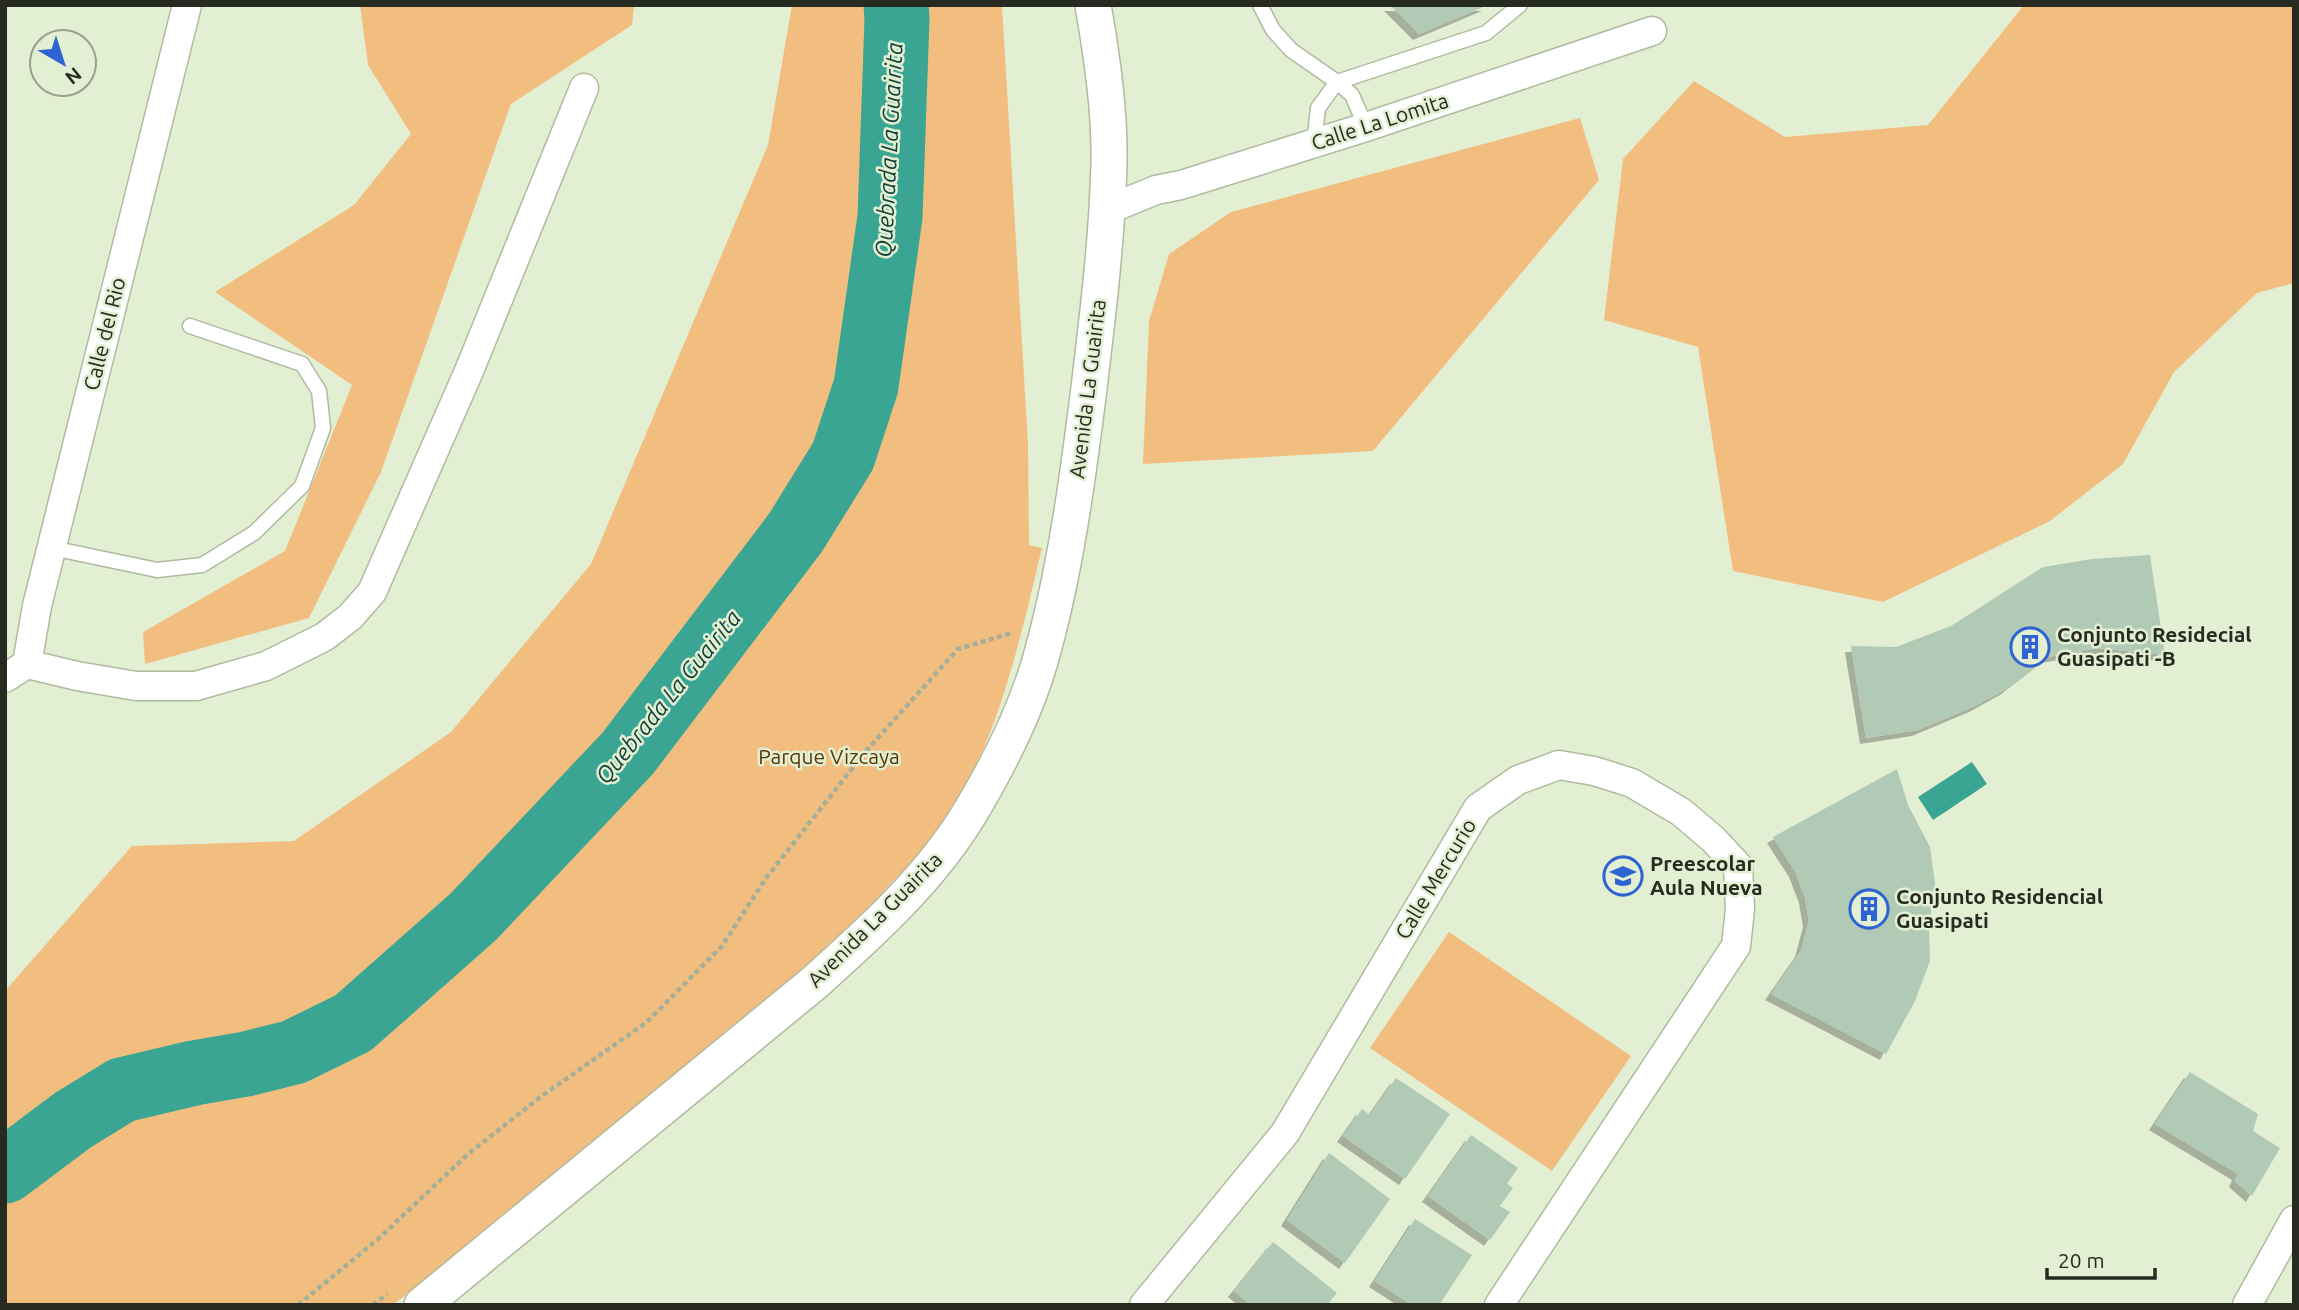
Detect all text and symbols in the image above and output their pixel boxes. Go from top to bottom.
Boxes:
north arrow [28,28,98,98]
water label: Quebrada La Guairita [870,42,907,258]
text: N [61,63,86,89]
street label: Calle La Lomita [1308,88,1451,154]
street label: Calle del Rio [78,275,130,393]
street label: Avenida La Guairita [1064,298,1110,480]
water label: Quebrada La Guairita [590,605,745,788]
place label: Conjunto Residecial Guasipati -B [2057,622,2252,670]
building icon: Conjunto Residecial Guasipati -B [2009,626,2051,668]
park label: Parque Vizcaya [758,744,900,768]
street label: Calle Mercurio [1390,814,1480,943]
street label: Avenida La Guairita [802,847,947,992]
place label: Preescolar Aula Nueva [1650,851,1763,899]
school or university icon: Preescolar Aula Nueva [1602,855,1644,897]
place label: Conjunto Residencial Guasipati [1896,884,2103,932]
building icon: Conjunto Residencial Guasipati [1848,888,1890,930]
scale bar [2047,1236,2156,1280]
text: 20 m [2058,1248,2105,1272]

